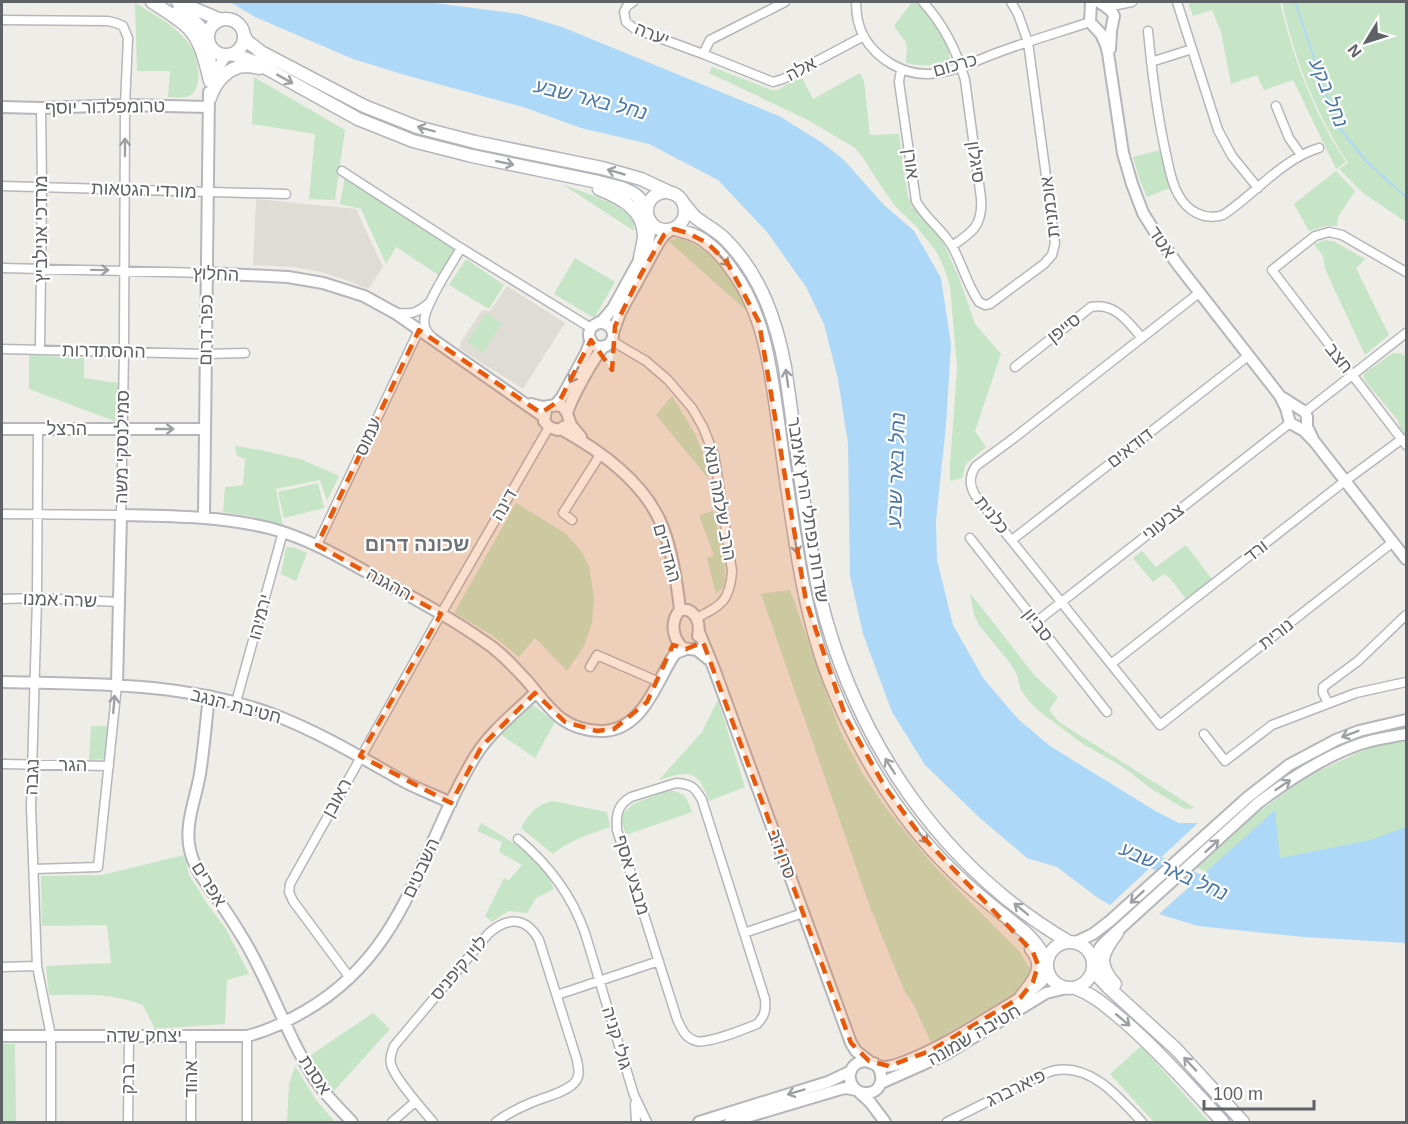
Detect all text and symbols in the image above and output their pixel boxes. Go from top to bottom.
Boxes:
north arrow [1336,12,1396,72]
street label: יערה [632,18,672,50]
text: N [1344,41,1365,61]
street label: כרכום [931,49,979,81]
street label: אלה [782,52,820,85]
water label: נחל בקע [1305,55,1353,131]
one-way arrow [276,73,293,85]
water label: נחל באר שבע [531,74,650,124]
street label: טרומפלדור יוסף [45,96,165,118]
one-way arrow [417,123,436,135]
one-way arrow [119,138,131,158]
street label: סיגלון [963,140,989,184]
street label: אורן [899,148,923,181]
one-way arrow [495,158,514,169]
one-way arrow [607,166,626,178]
street label: מרדכי אנילביץ [31,175,51,283]
street label: אוכמנית [1036,175,1064,239]
street label: מורדי הגטאות [91,178,197,202]
street label: אטד [1144,223,1180,262]
one-way arrow [716,251,730,266]
street label: החלוץ [192,263,240,285]
one-way arrow [89,264,109,276]
street label: כפר דרום [195,294,217,366]
street label: סייפן [1043,309,1085,347]
street label: חצב [1321,339,1357,377]
street label: ההסתדרות [62,340,146,362]
one-way arrow [568,365,579,383]
one-way arrow [781,369,792,389]
street label: סמילנסקי משה [111,390,133,504]
water label: נחל באר שבע [883,412,909,529]
street label: עמוס [351,415,385,459]
street label: שדרות נפתלי הרץ אימבר [783,416,833,604]
street label: הרצל [47,419,87,439]
one-way arrow [154,423,174,435]
street label: דודאים [1103,424,1157,472]
street label: הרב שלמה טנא [700,443,740,563]
street label: דינה [487,486,521,524]
street label: כלנית [971,492,1013,538]
street label: צבעוני [1138,500,1188,544]
street label: הגדודים [649,521,685,585]
district label: שכונה דרום [365,533,469,555]
one-way arrow [790,535,801,555]
street label: ורד [1240,536,1272,566]
street label: ההגנה [363,563,415,605]
street label: שרה אמנו [23,589,97,611]
street label: ירמיהו [244,592,276,642]
street label: סביון [1019,604,1057,646]
street label: נורית [1255,614,1297,654]
street label: חטיבת הנגב [189,684,283,728]
one-way arrow [109,695,120,715]
one-way arrow [1341,730,1360,741]
street label: הגר [59,755,87,775]
street label: נגבה [21,758,43,796]
one-way arrow [883,758,895,775]
street label: ראובן [318,775,356,821]
one-way arrow [1275,779,1291,791]
street label: סרן דב [764,826,800,882]
one-way arrow [915,828,928,844]
street label: מבצע אסף [610,833,654,917]
street label: השבטים [398,835,444,901]
water label: נחל באר שבע [1116,837,1231,905]
one-way arrow [1204,839,1219,853]
street label: אפרים [188,858,231,910]
one-way arrow [1129,890,1144,904]
one-way arrow [1013,903,1029,916]
street label: לוין קיפניס [426,932,492,1004]
street label: חטיבה שמונה [924,1000,1024,1070]
street label: גולי קניה [598,1004,636,1072]
one-way arrow [1115,1013,1130,1027]
street label: יצחק שדה [106,1026,182,1046]
street label: אסנת [295,1052,336,1099]
one-way arrow [1183,1056,1197,1071]
street label: אהוד [181,1060,201,1098]
street label: ברק [118,1063,138,1095]
street label: פיארברג [983,1065,1049,1111]
scale bar [1204,1073,1314,1111]
text: 100 m [1213,1084,1263,1104]
one-way arrow [787,1087,806,1098]

